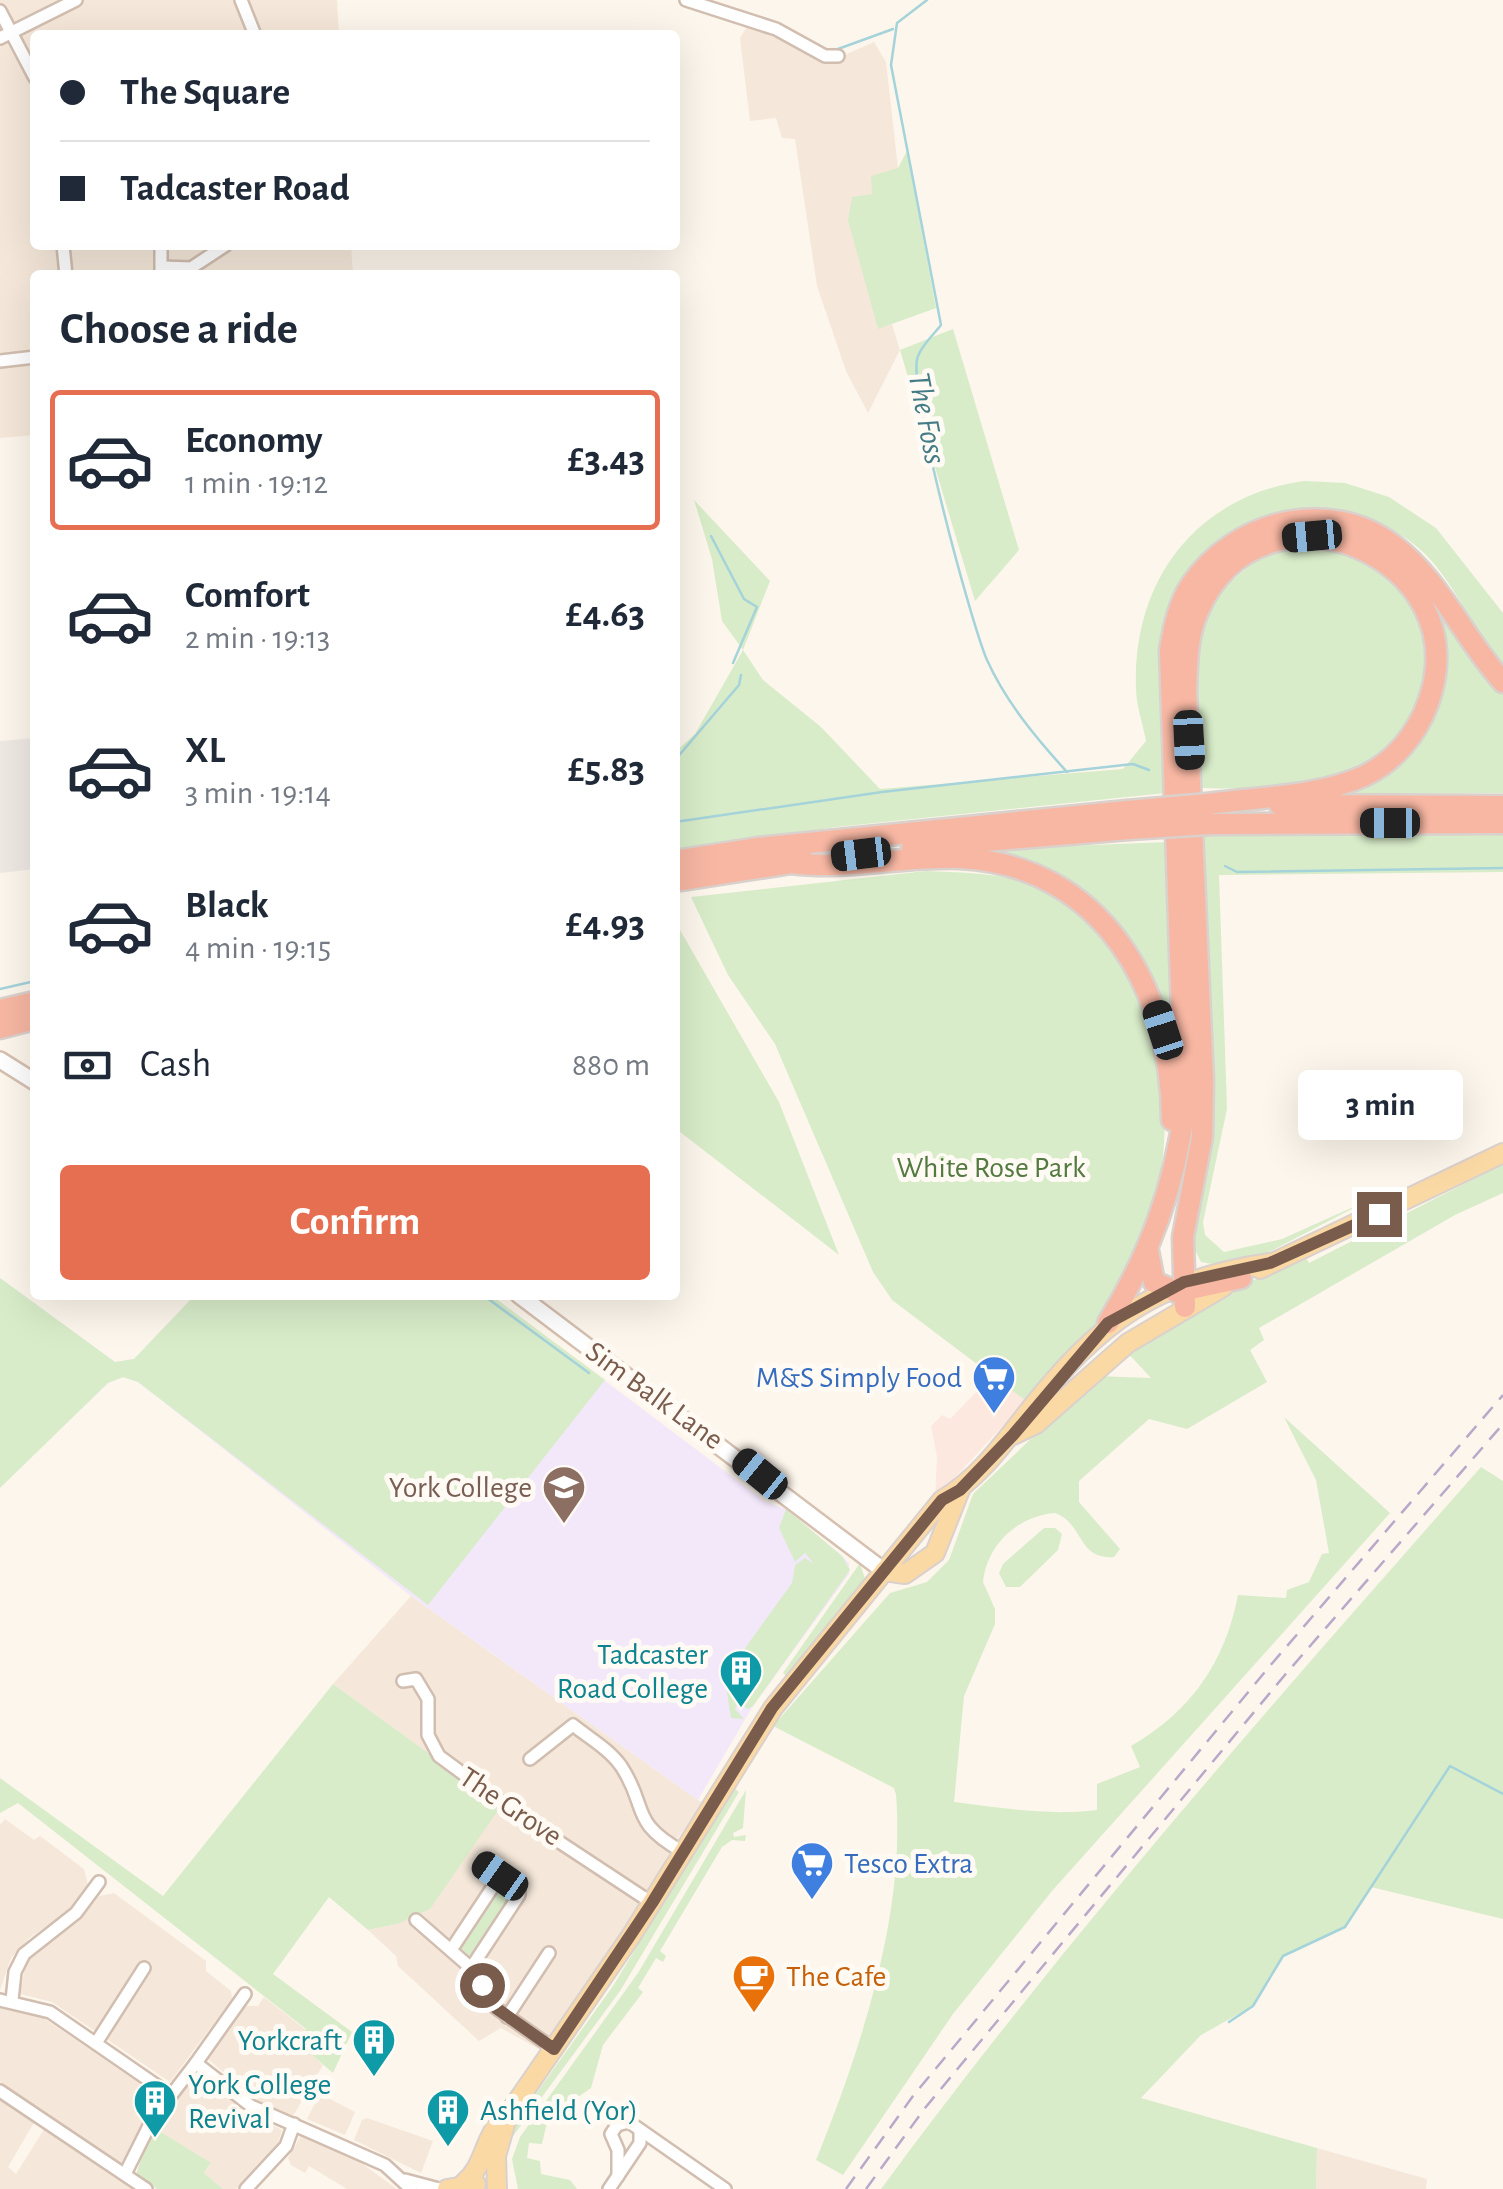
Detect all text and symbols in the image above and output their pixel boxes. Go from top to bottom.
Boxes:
text: The Square [120,74,290,112]
text: Tadcaster Road [120,170,350,208]
text: Choose a ride [60,307,298,352]
water label: The Foss [903,370,952,467]
icon: car [65,415,155,505]
text: Economy [185,422,323,460]
text: £3.43 [567,441,645,479]
text: 1 min · 19:12 [185,467,328,499]
car [1281,518,1343,554]
icon: car [65,570,155,660]
text: Comfort [185,577,310,615]
text: £4.63 [566,596,645,634]
text: 2 min · 19:13 [185,622,330,654]
car [1172,709,1206,771]
icon: car [65,725,155,815]
text: XL [185,732,225,770]
text: £5.83 [568,751,645,789]
text: 3 min · 19:14 [185,777,331,809]
car [1360,808,1420,838]
car [829,835,893,873]
icon: car [65,880,155,970]
text: Black [185,887,269,925]
text: £4.93 [566,906,645,944]
text: 4 min · 19:15 [185,932,331,964]
car [1139,997,1187,1063]
icon: cash [60,1038,115,1093]
text: Cash [140,1046,211,1084]
text: 880 m [572,1049,650,1081]
callout: 3 min [1296,1069,1462,1139]
text: 3 min [1346,1089,1415,1121]
park label: White Rose Park [896,1153,1086,1183]
button: Confirm [60,1165,650,1280]
route end [1357,1192,1402,1237]
street label: Sim Balk Lane [580,1336,729,1455]
supermarket icon: M&S Simply Food [971,1354,1017,1415]
place label: M&S Simply Food [756,1363,962,1393]
car [727,1443,793,1505]
school or university icon: York College [541,1464,587,1525]
place label: York College [389,1473,532,1503]
place label: Tadcaster Road College [557,1640,708,1704]
building icon: Tadcaster Road College [718,1648,764,1709]
street label: The Grove [454,1762,567,1852]
supermarket icon: Tesco Extra [789,1840,835,1901]
car [467,1847,533,1905]
place label: Tesco Extra [844,1849,973,1879]
cafe icon: The Cafe [731,1953,777,2014]
place label: The Cafe [786,1962,886,1992]
route start [460,1963,505,2008]
building icon: Yorkcraft [351,2017,397,2078]
place label: Yorkcraft [238,2026,342,2056]
place label: York College Revival [188,2070,331,2134]
building icon: York College Revival [132,2078,178,2139]
building icon: Ashfield (Yor) [425,2087,471,2148]
place label: Ashfield (Yor) [480,2096,638,2126]

